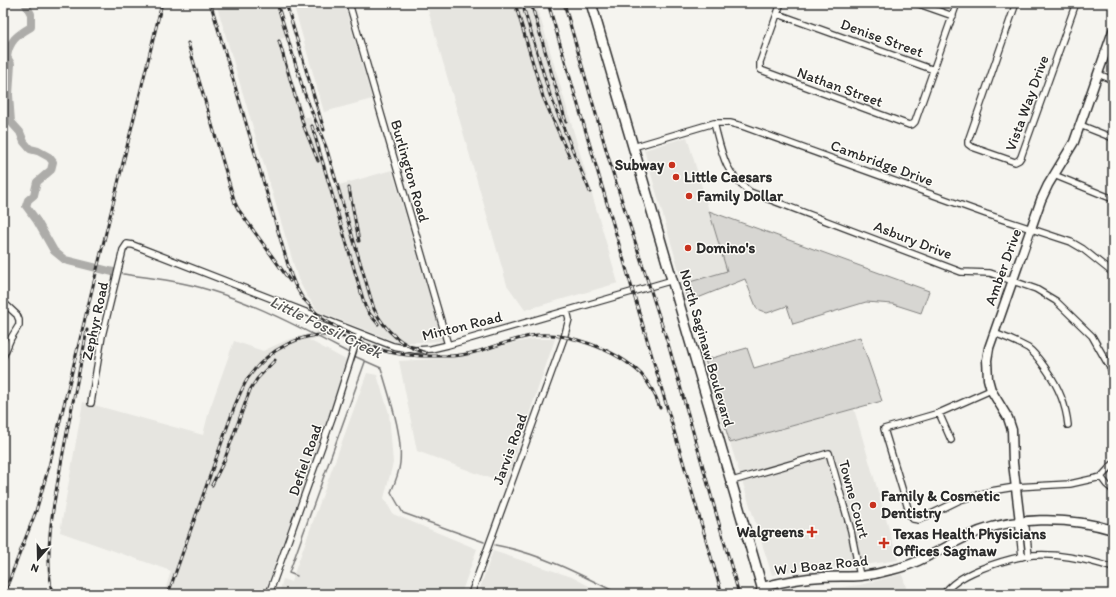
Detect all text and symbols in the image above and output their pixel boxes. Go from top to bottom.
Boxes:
street label: Denise Street [838,15,926,61]
street label: Vista Way Drive [1001,53,1053,153]
street label: Nathan Street [795,63,886,111]
street label: Burlington Road [387,118,433,225]
street label: Cambridge Drive [828,136,936,190]
place label: Subway [615,156,665,175]
marker: Subway [667,160,677,170]
place label: Little Caesars [684,168,772,186]
marker: Little Caesars [671,172,681,182]
place label: Family Dollar [697,187,784,206]
marker: Family Dollar [684,191,694,201]
street label: Asbury Drive [871,217,955,263]
street label: Amber Drive [981,226,1025,308]
place label: Domino's [696,239,755,257]
marker: Domino's [683,243,693,253]
street label: North Saginaw Boulevard [676,267,738,430]
street label: Zephyr Road [78,280,112,362]
water label: Little Fossil Creek [267,292,386,363]
street label: Minton Road [420,307,505,345]
street label: Jarvis Road [489,410,531,487]
street label: Defiel Road [284,422,326,498]
street label: Towne Court [835,458,873,541]
place label: Family & Cosmetic Dentistry [881,487,1000,523]
marker: Family & Cosmetic Dentistry [868,500,878,510]
place label: Walgreens [737,523,804,542]
place label: Texas Health Physicians Offices Saginaw [892,525,1047,561]
marker: Walgreens [807,527,817,537]
marker: Texas Health Physicians Offices Saginaw [878,537,890,549]
north arrow [18,539,58,579]
street label: W J Boaz Road [773,551,869,579]
text: N [29,561,40,575]

